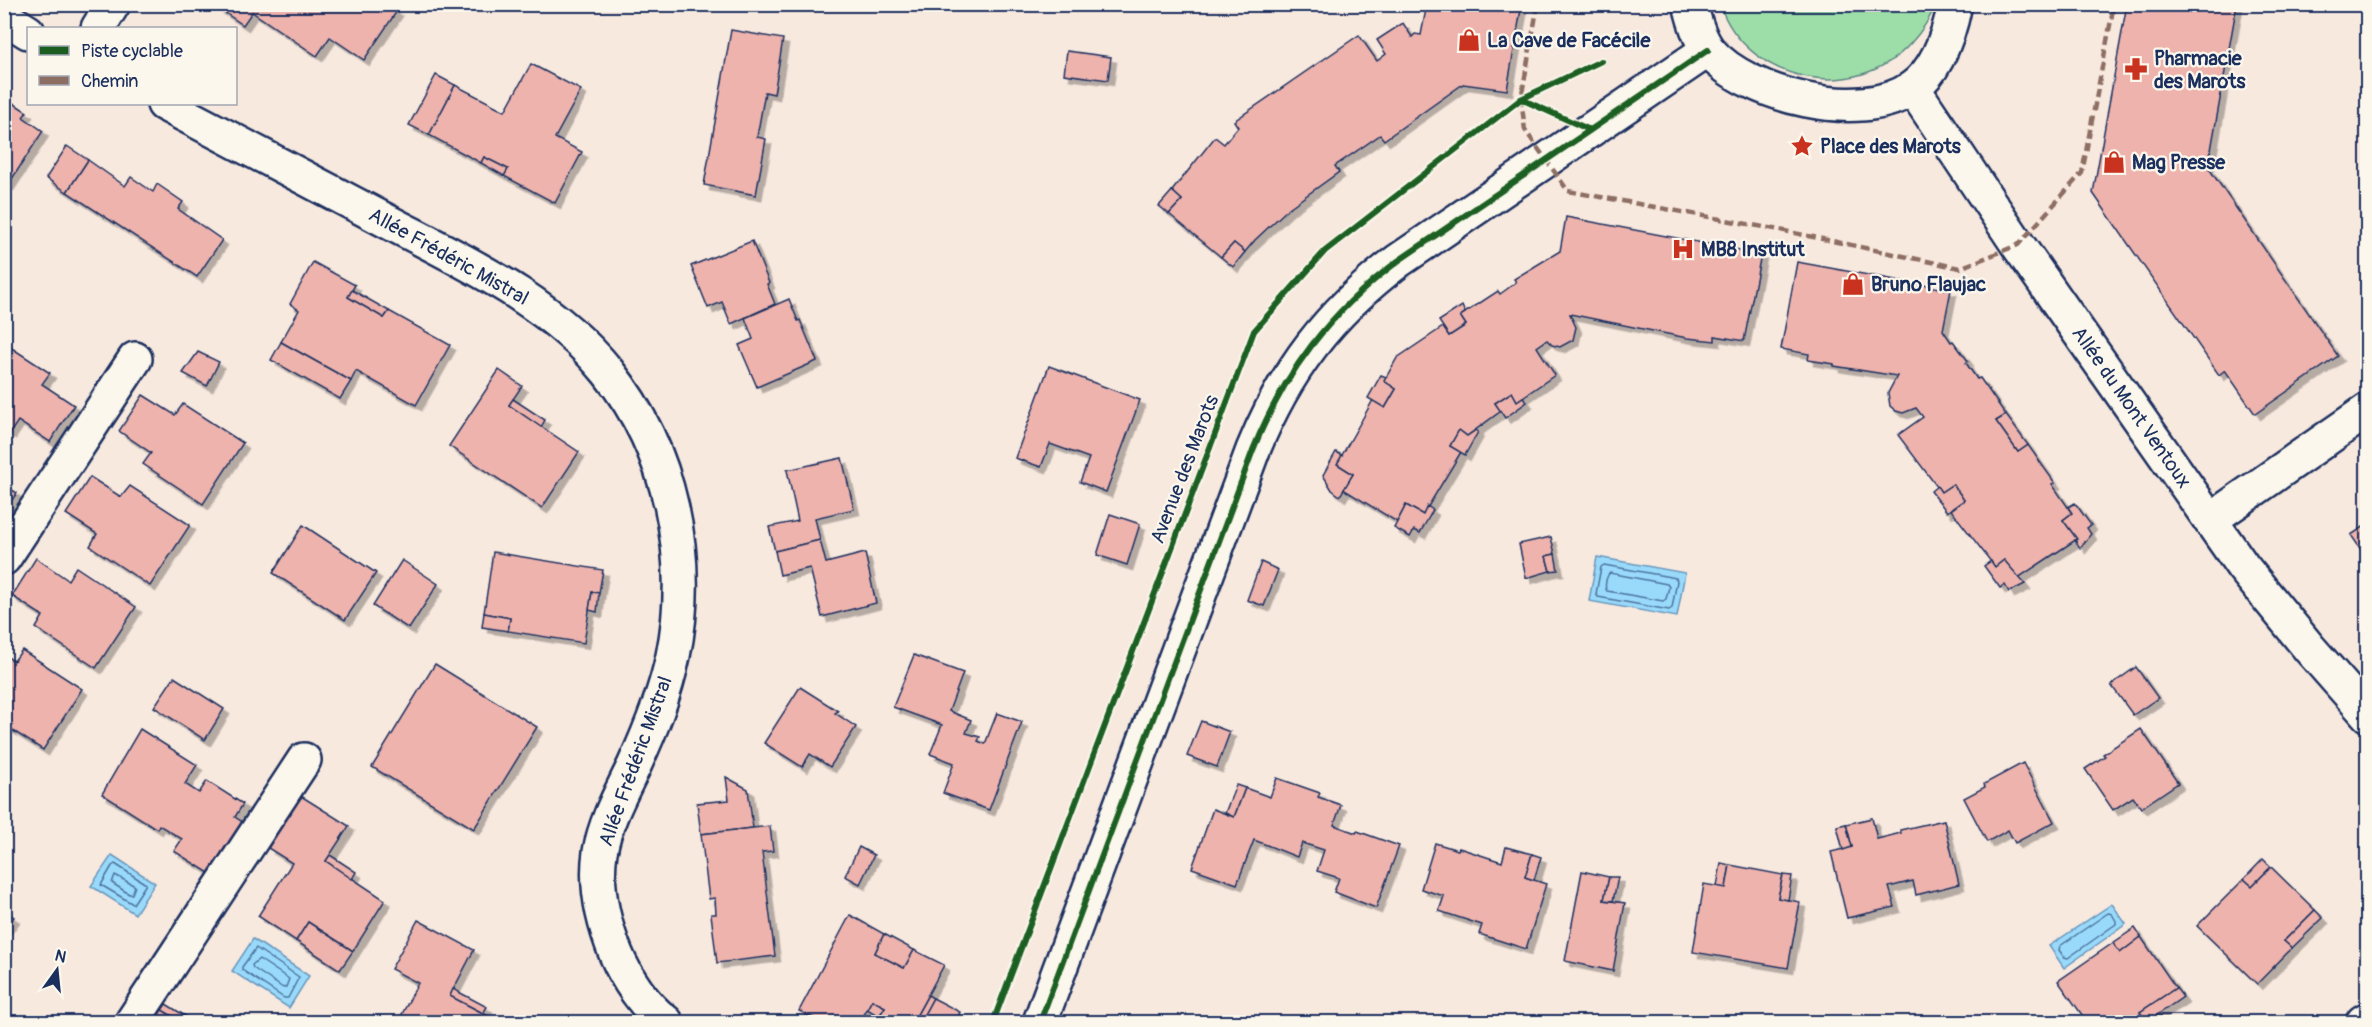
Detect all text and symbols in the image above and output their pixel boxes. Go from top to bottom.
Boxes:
legend [27,27,237,105]
shop icon: La Cave de Facécile [1456,27,1482,53]
place label: La Cave de Facécile [1487,28,1651,53]
text: Piste cyclable [81,40,183,63]
place label: Pharmacie des Marots [2154,46,2245,94]
pharmacy icon: Pharmacie des Marots [2123,56,2149,82]
text: Chemin [81,70,138,93]
place icon: Place des Marots [1789,133,1815,159]
place label: Place des Marots [1820,134,1961,159]
shop icon: Mag Presse [2101,149,2127,175]
place label: Mag Presse [2132,150,2226,175]
street label: Allée Frédéric Mistral [364,202,533,311]
hospital icon: MB8 Institut [1670,236,1696,262]
place label: MB8 Institut [1701,237,1805,262]
shop icon: Bruno Flaujac [1840,271,1866,297]
place label: Bruno Flaujac [1871,272,1986,297]
street label: Allée du Mont Ventoux [2066,322,2197,493]
street label: Avenue des Marots [1145,391,1224,547]
street label: Allée Frédéric Mistral [593,673,678,850]
north arrow [27,940,87,1000]
text: N [53,945,69,968]

